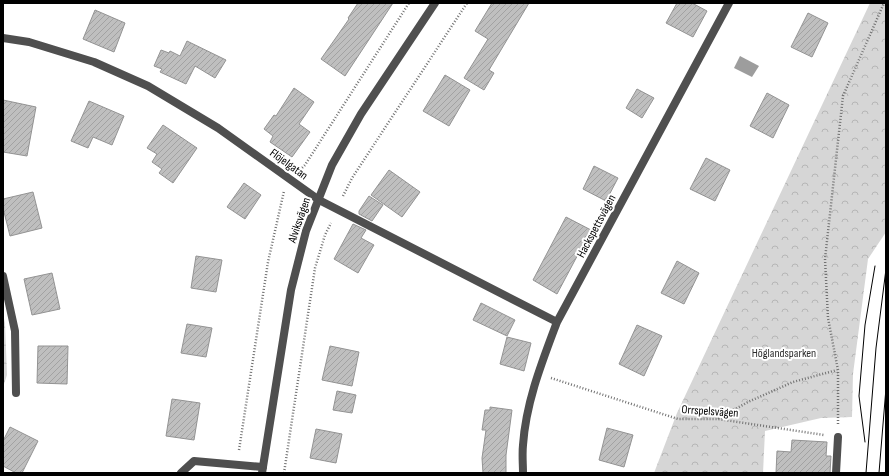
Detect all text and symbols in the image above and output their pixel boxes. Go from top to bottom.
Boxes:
street label: Flöjelgatan [267,146,311,183]
street label: Hackspettsvägen [574,192,619,260]
street label: Alviksvägen [284,196,314,246]
park label: Höglandsparken [752,346,816,361]
street label: Orrspelsvägen [681,402,739,421]

